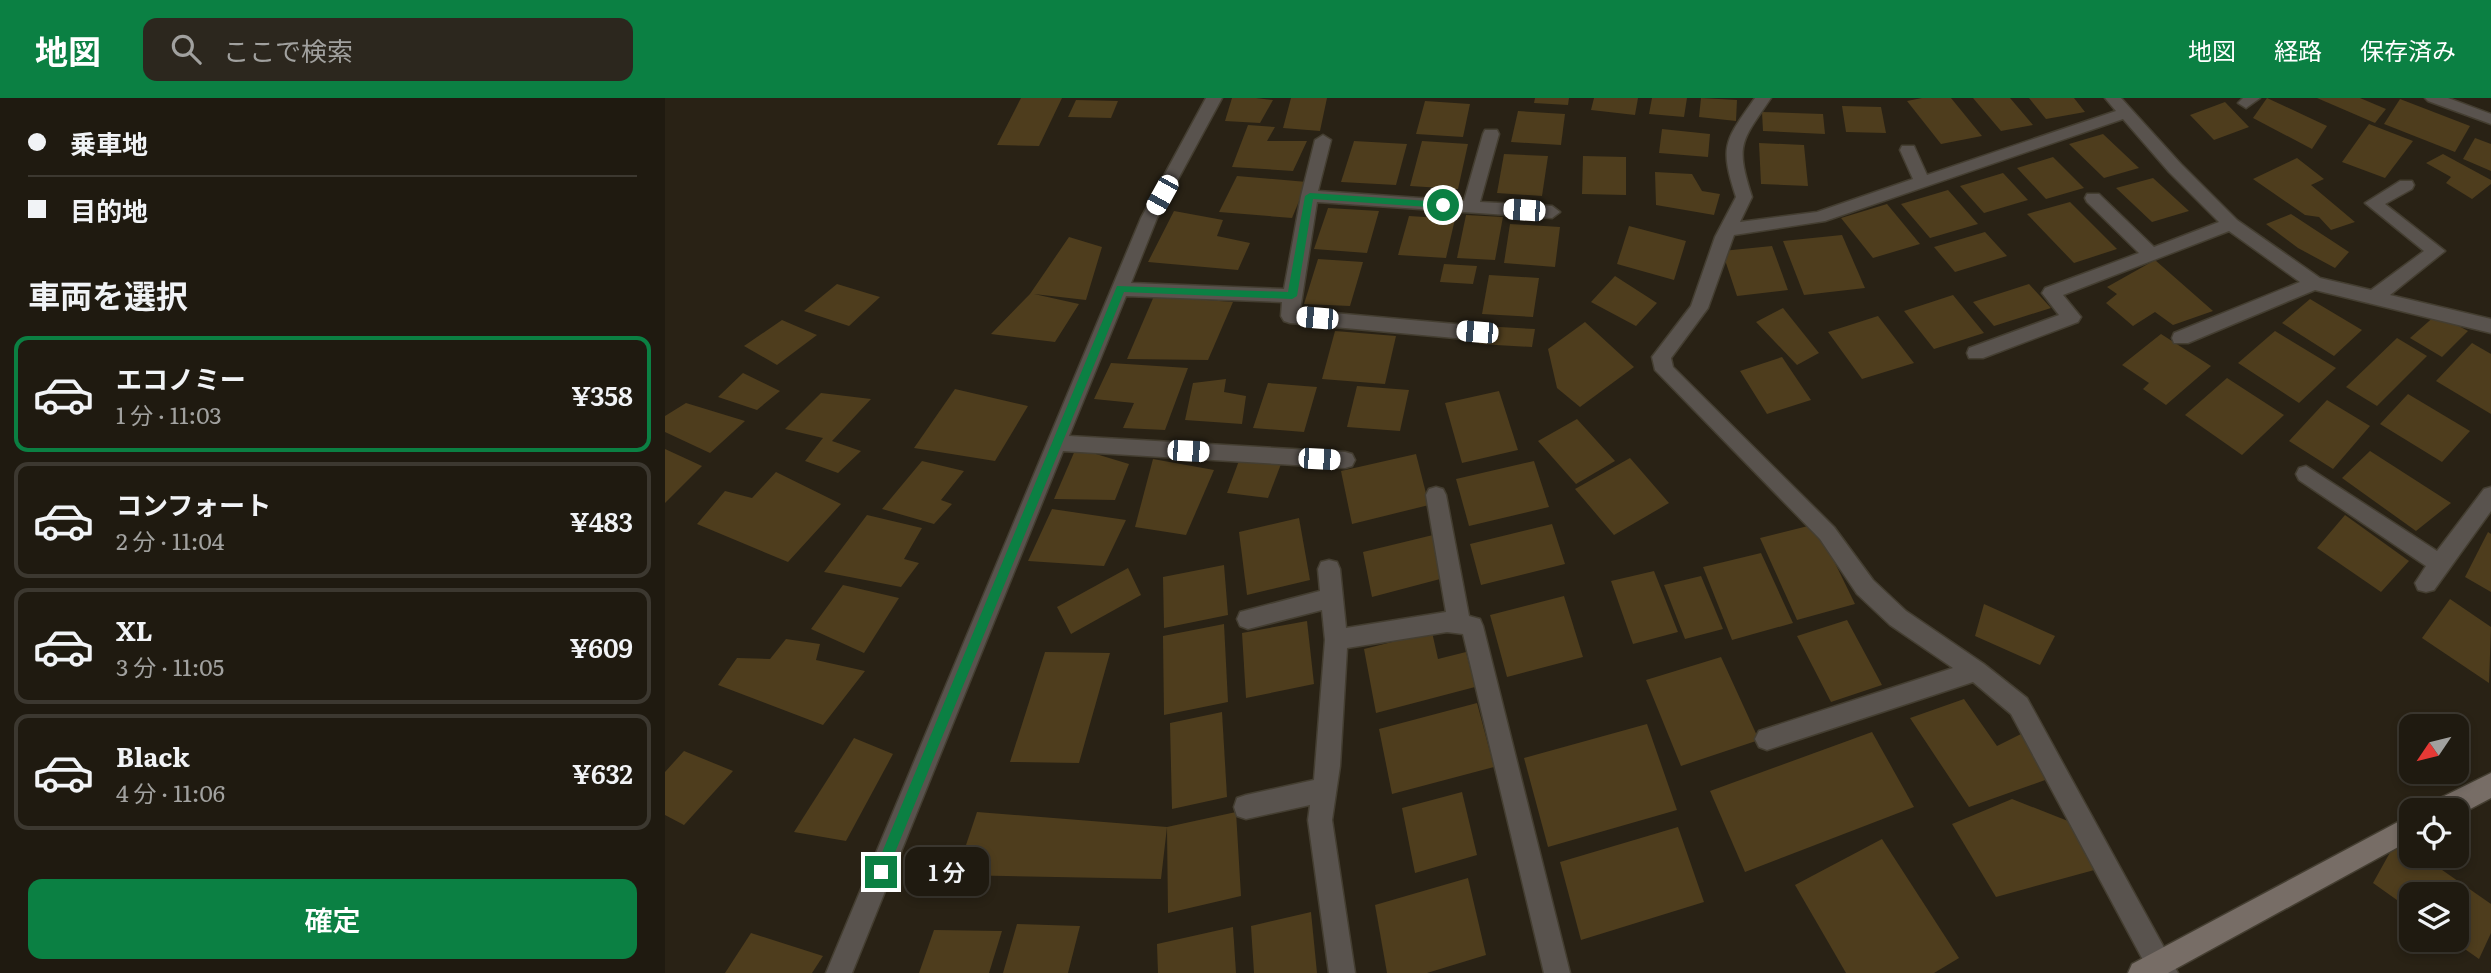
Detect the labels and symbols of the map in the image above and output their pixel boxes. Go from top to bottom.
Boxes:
car [1143,172,1182,218]
route start [1427,189,1459,221]
car [1503,198,1546,222]
car [1296,306,1339,330]
car [1456,320,1499,344]
car [1167,439,1210,463]
car [1298,447,1341,471]
north arrow [2399,714,2469,784]
callout: 1 分 [906,848,989,896]
route end [865,856,897,888]

